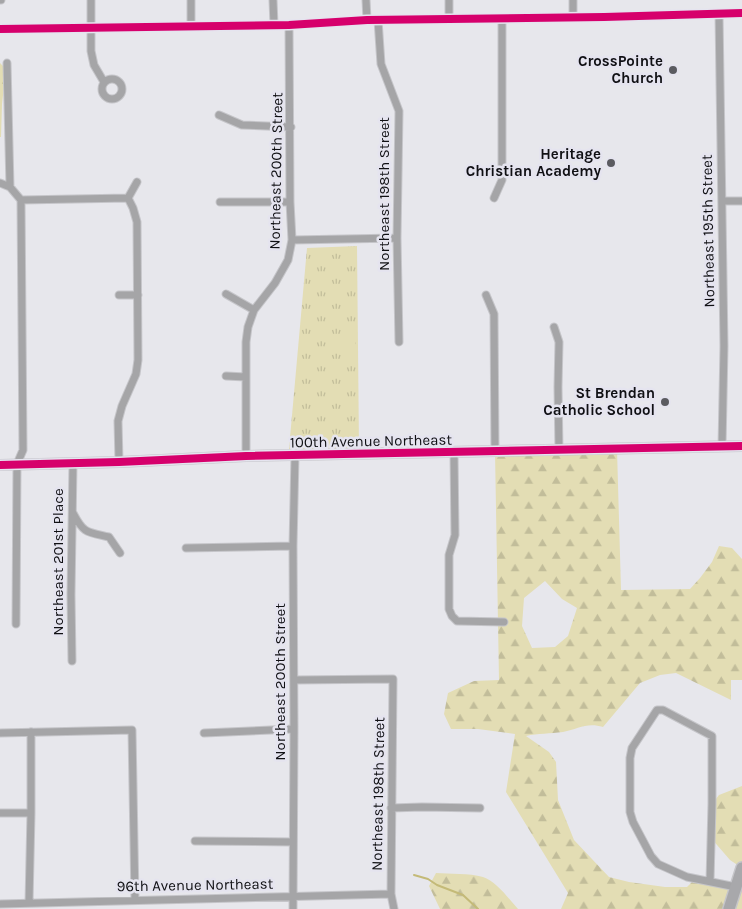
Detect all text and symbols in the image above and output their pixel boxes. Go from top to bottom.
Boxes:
place label: CrossPointe Church [578,52,663,87]
marker: CrossPointe Church [667,64,679,76]
street label: Northeast 200th Street [266,92,286,250]
street label: Northeast 198th Street [375,117,393,271]
place label: Heritage Christian Academy [466,145,601,180]
street label: Northeast 195th Street [698,154,718,308]
marker: Heritage Christian Academy [605,157,617,169]
place label: St Brendan Catholic School [543,384,655,419]
marker: St Brendan Catholic School [659,396,671,408]
street label: 100th Avenue Northeast [290,431,453,451]
street label: Northeast 201st Place [49,488,67,636]
street label: Northeast 200th Street [271,603,289,761]
street label: Northeast 198th Street [368,717,388,871]
street label: 96th Avenue Northeast [117,875,274,895]

